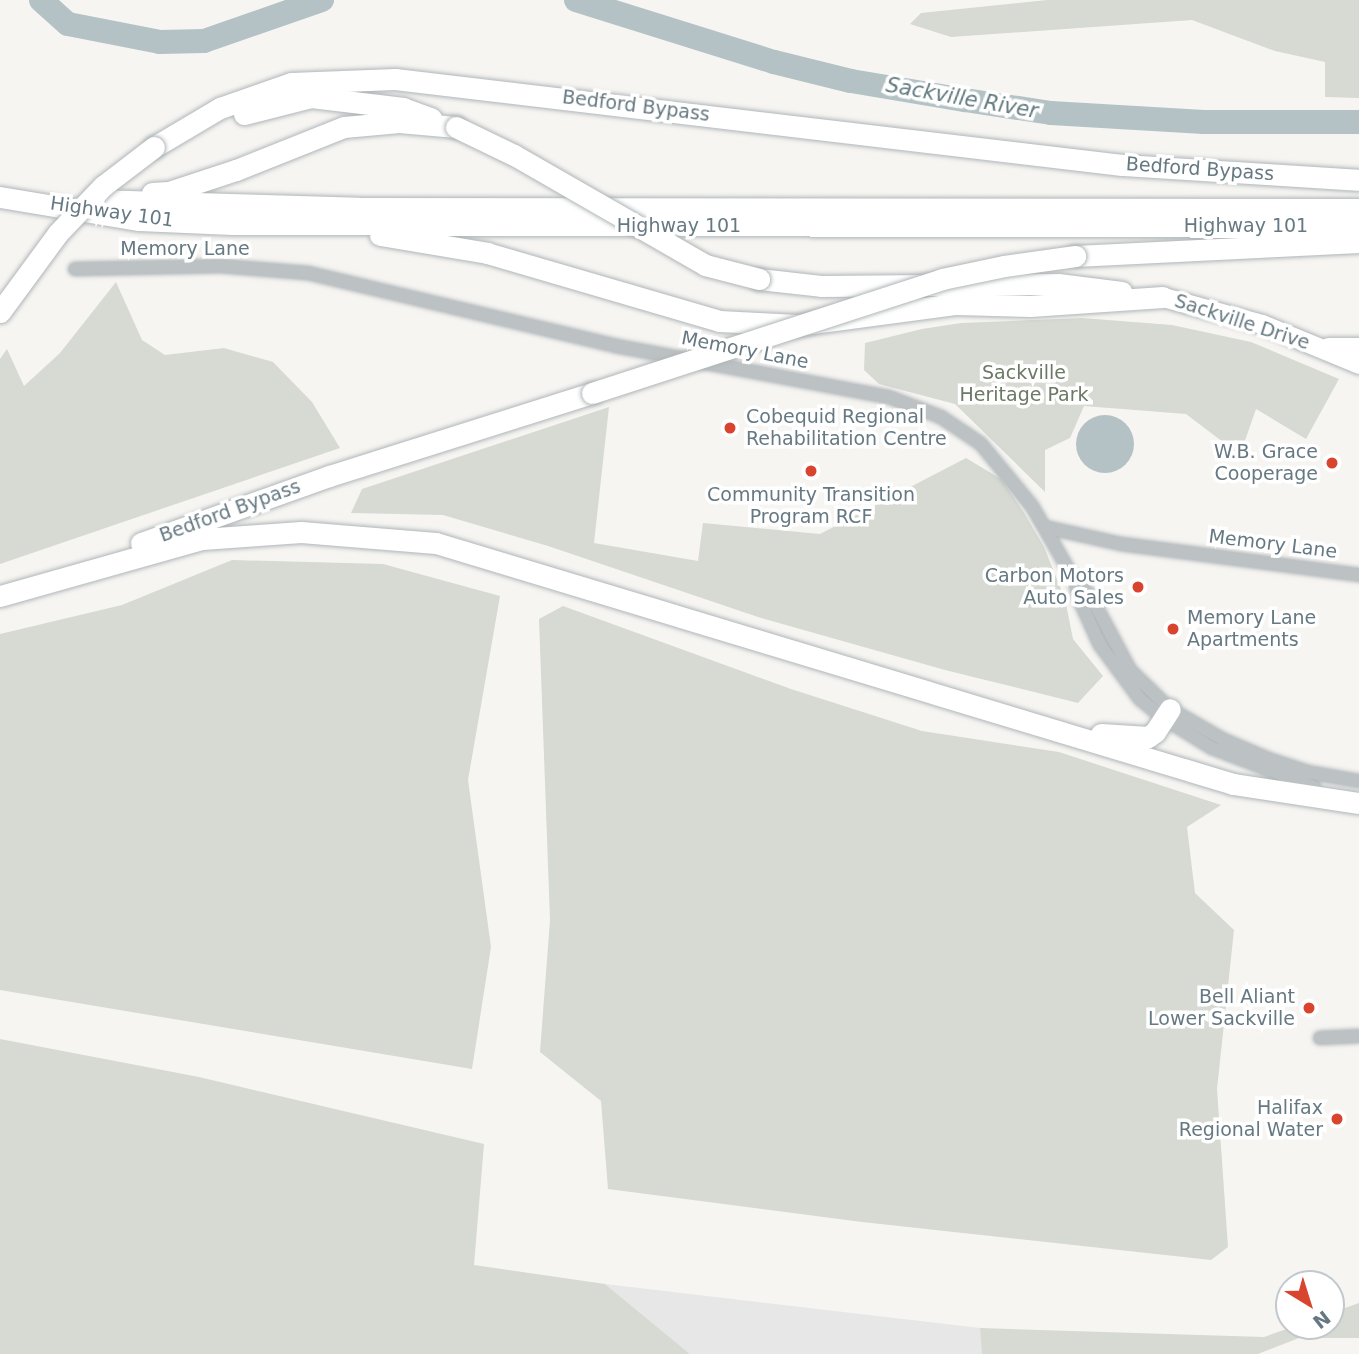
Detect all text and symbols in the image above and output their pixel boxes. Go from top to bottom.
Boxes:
water label: Sackville River [884,72,1040,124]
street label: Bedford Bypass [561,86,711,126]
street label: Bedford Bypass [1125,152,1275,186]
street label: Highway 101 [49,192,175,232]
street label: Highway 101 [617,215,741,237]
street label: Highway 101 [1184,215,1308,237]
street label: Memory Lane [120,238,250,260]
street label: Sackville Drive [1172,289,1312,355]
street label: Memory Lane [679,326,811,374]
park label: Sackville Heritage Park [959,362,1089,406]
place label: Cobequid Regional Rehabilitation Centre [746,406,947,450]
marker: Cobequid Regional Rehabilitation Centre [720,418,740,438]
place label: W.B. Grace Cooperage [1214,441,1318,485]
marker: W.B. Grace Cooperage [1324,455,1340,471]
marker: Community Transition Program RCF [801,461,821,481]
street label: Bedford Bypass [156,475,304,547]
place label: Community Transition Program RCF [707,484,915,528]
street label: Memory Lane [1207,525,1339,563]
place label: Carbon Motors Auto Sales [985,565,1124,609]
marker: Carbon Motors Auto Sales [1130,579,1146,595]
place label: Memory Lane Apartments [1187,607,1316,651]
marker: Memory Lane Apartments [1165,621,1181,637]
place label: Bell Aliant Lower Sackville [1148,986,1295,1030]
marker: Bell Aliant Lower Sackville [1301,1000,1317,1016]
place label: Halifax Regional Water [1179,1097,1323,1141]
marker: Halifax Regional Water [1329,1111,1345,1127]
north arrow [1275,1270,1345,1340]
text: N [1309,1306,1335,1334]

